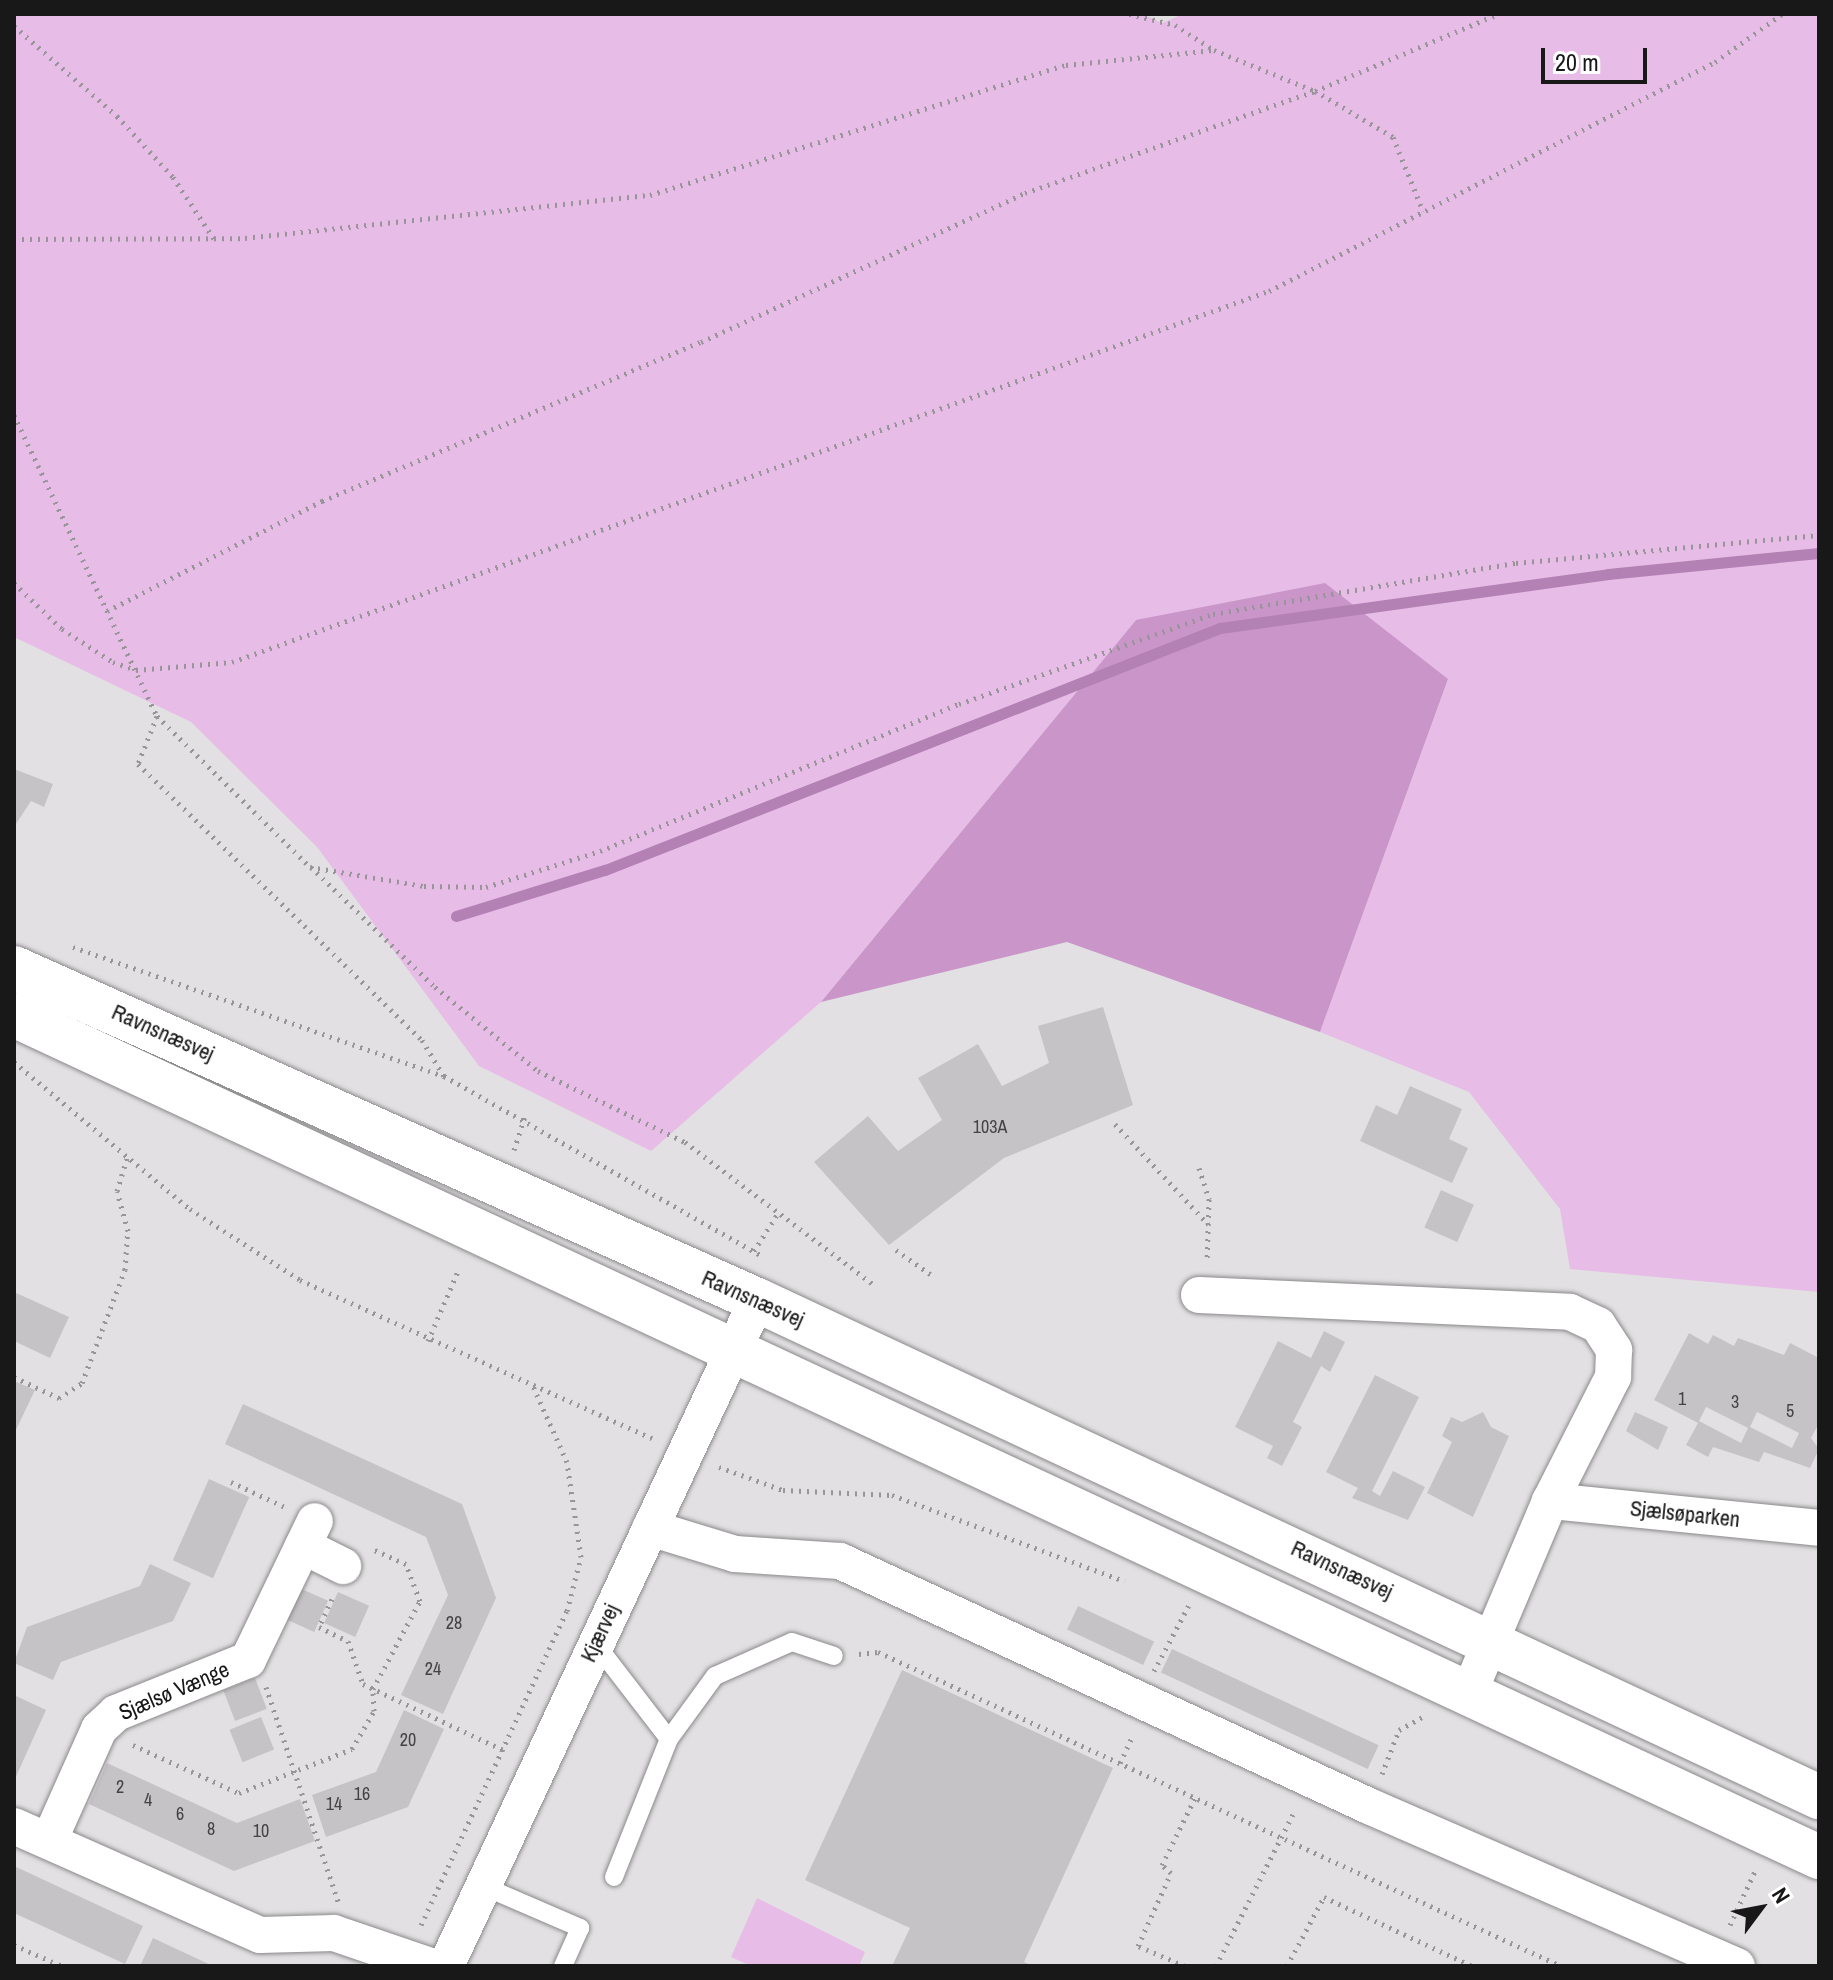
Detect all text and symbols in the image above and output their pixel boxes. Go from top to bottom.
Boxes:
scale bar [1545,32,1651,82]
text: 20 m [1555,46,1599,78]
street label: Ravnsnæsvej [108,999,218,1067]
house number: 103A [973,1116,1007,1138]
street label: Ravnsnæsvej [698,1265,808,1333]
house number: 1 [1678,1388,1686,1410]
house number: 3 [1731,1391,1739,1413]
house number: 5 [1786,1400,1794,1422]
street label: Sjælsøparken [1629,1495,1741,1533]
street label: Ravnsnæsvej [1287,1535,1397,1605]
street label: Kjærvej [575,1600,625,1666]
house number: 28 [446,1612,462,1634]
street label: Sjælsø Vænge [115,1656,233,1726]
house number: 24 [425,1658,441,1680]
house number: 20 [400,1729,416,1751]
house number: 2 [116,1776,124,1798]
house number: 16 [354,1783,370,1805]
house number: 4 [144,1789,152,1811]
house number: 14 [326,1793,342,1815]
house number: 6 [176,1803,184,1825]
house number: 8 [207,1818,215,1840]
house number: 10 [253,1820,269,1842]
north arrow [1721,1868,1801,1948]
text: N [1765,1882,1798,1909]

